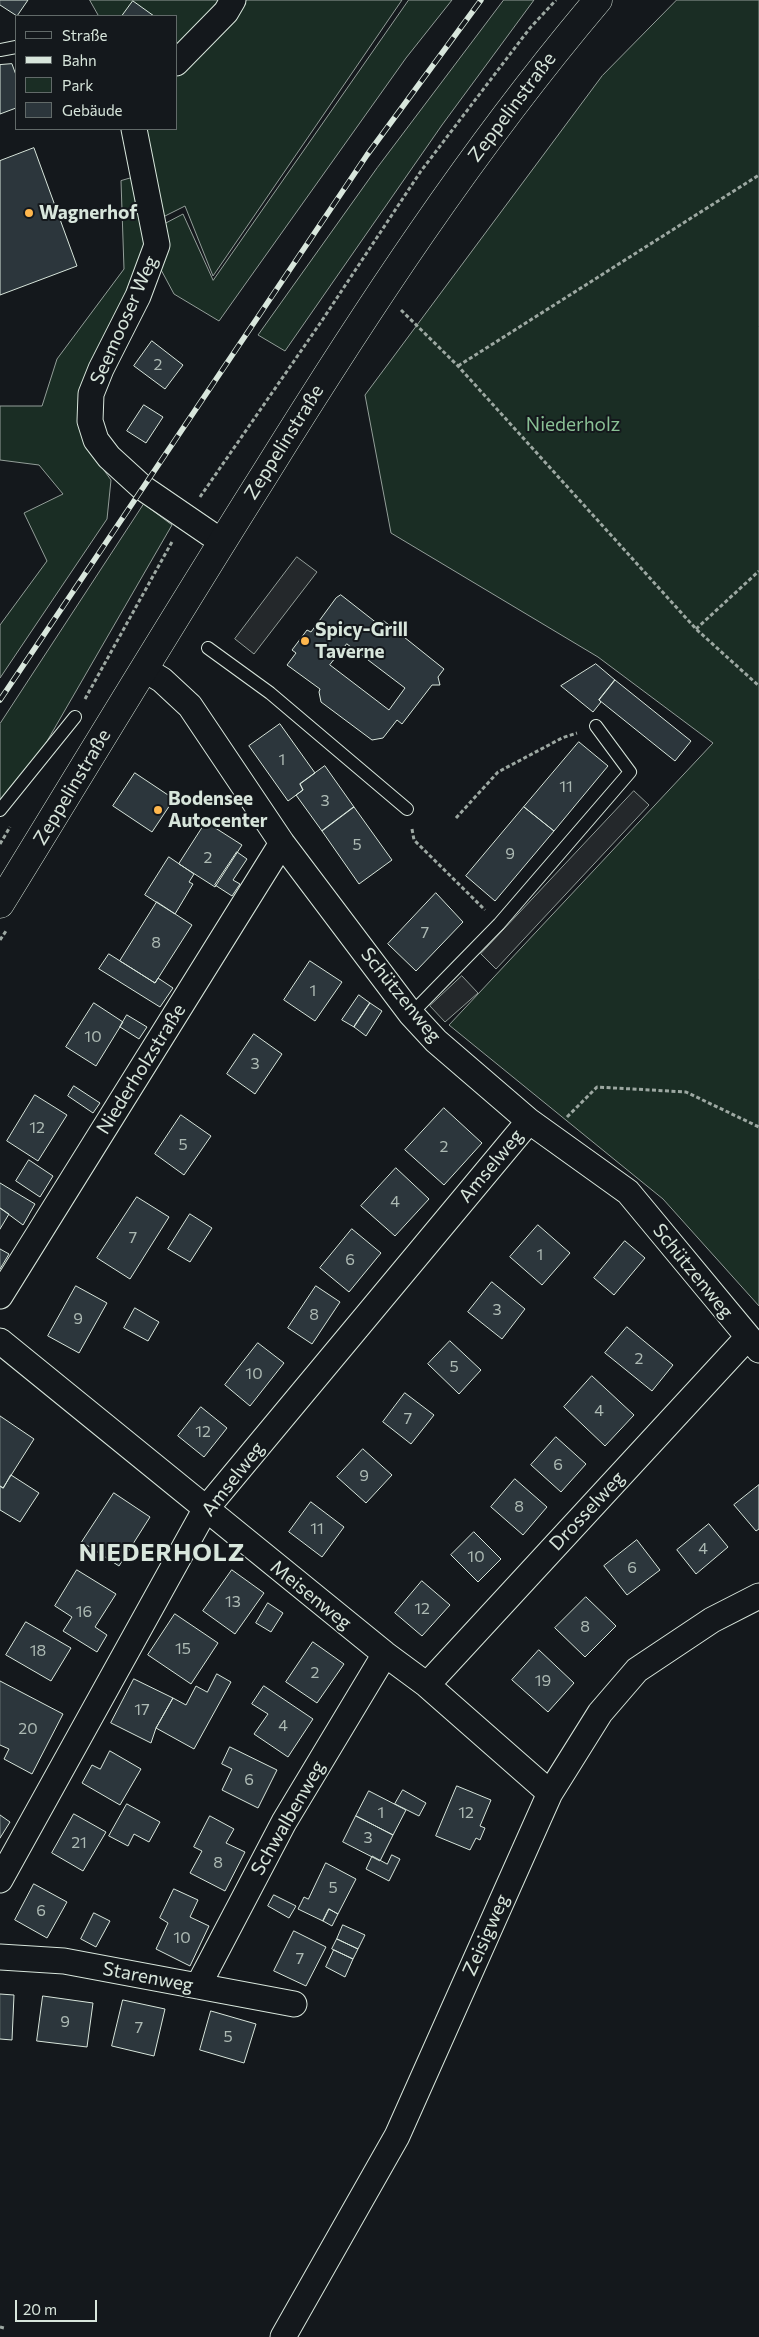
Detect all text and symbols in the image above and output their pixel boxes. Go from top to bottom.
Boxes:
legend [15,15,178,130]
text: Straße [62,26,108,44]
street label: Zeppelinstraße [463,48,561,166]
text: Bahn [62,51,97,69]
text: Park [62,76,93,94]
text: Gebäude [62,101,123,119]
place label: Wagnerhof [39,202,137,224]
marker: Wagnerhof [23,207,35,219]
street label: Seemooser Weg [85,252,163,388]
house number: 2 [154,355,162,375]
street label: Zeppelinstraße [240,380,328,504]
park label: Niederholz [526,414,620,436]
place label: Spicy-Grill Taverne [315,619,408,663]
marker: Spicy-Grill Taverne [299,635,311,647]
street label: Zeppelinstraße [28,725,116,849]
house number: 1 [279,750,285,770]
house number: 11 [559,777,573,797]
place label: Bodensee Autocenter [168,788,268,832]
house number: 3 [320,791,330,811]
marker: Bodensee Autocenter [152,804,164,816]
house number: 5 [352,835,362,855]
house number: 9 [505,844,515,864]
house number: 2 [204,848,212,868]
house number: 7 [421,923,429,943]
house number: 8 [151,933,161,953]
street label: Schützenweg [356,943,446,1047]
house number: 1 [310,981,316,1001]
street label: Niederholzstraße [92,1000,190,1138]
house number: 10 [84,1027,102,1047]
house number: 3 [250,1054,260,1074]
house number: 12 [29,1118,45,1138]
street label: Amselweg [454,1125,528,1207]
house number: 5 [178,1135,188,1155]
house number: 2 [440,1137,448,1157]
house number: 4 [390,1192,400,1212]
street label: Schützenweg [648,1219,738,1323]
house number: 7 [129,1228,137,1248]
house number: 1 [537,1245,543,1265]
house number: 6 [345,1250,355,1270]
house number: 3 [492,1300,502,1320]
house number: 8 [309,1305,319,1325]
house number: 9 [73,1309,83,1329]
house number: 2 [635,1349,643,1369]
house number: 5 [449,1357,459,1377]
house number: 10 [245,1364,263,1384]
house number: 4 [594,1401,604,1421]
house number: 7 [404,1409,412,1429]
house number: 12 [195,1422,211,1442]
street label: Amselweg [197,1437,269,1521]
house number: 6 [553,1455,563,1475]
house number: 9 [359,1466,369,1486]
street label: Drosselweg [545,1467,629,1555]
house number: 8 [514,1497,524,1517]
house number: 11 [310,1519,324,1539]
district label: NIEDERHOLZ [78,1539,246,1567]
house number: 4 [698,1539,708,1559]
house number: 10 [467,1547,485,1567]
street label: Meisenweg [266,1555,356,1635]
house number: 6 [627,1558,637,1578]
house number: 13 [225,1592,241,1612]
house number: 12 [414,1599,430,1619]
house number: 16 [76,1602,92,1622]
house number: 8 [580,1617,590,1637]
house number: 15 [175,1639,191,1659]
house number: 18 [30,1641,46,1661]
house number: 2 [311,1663,319,1683]
house number: 19 [535,1671,551,1691]
house number: 17 [134,1700,150,1720]
house number: 4 [278,1716,288,1736]
house number: 20 [18,1719,38,1739]
street label: Schwalbenweg [246,1757,330,1879]
house number: 6 [244,1770,254,1790]
house number: 1 [378,1803,384,1823]
house number: 12 [458,1803,474,1823]
house number: 3 [363,1828,373,1848]
house number: 21 [71,1833,87,1853]
house number: 8 [213,1853,223,1873]
house number: 5 [328,1878,338,1898]
street label: Zeisigweg [458,1891,514,1979]
house number: 6 [36,1901,46,1921]
house number: 10 [173,1928,191,1948]
house number: 7 [296,1949,304,1969]
street label: Starenweg [101,1957,195,1997]
house number: 9 [60,2012,70,2032]
house number: 7 [135,2018,143,2038]
house number: 5 [223,2027,233,2047]
scale bar [18,2290,100,2322]
text: 20 m [23,2300,57,2318]

